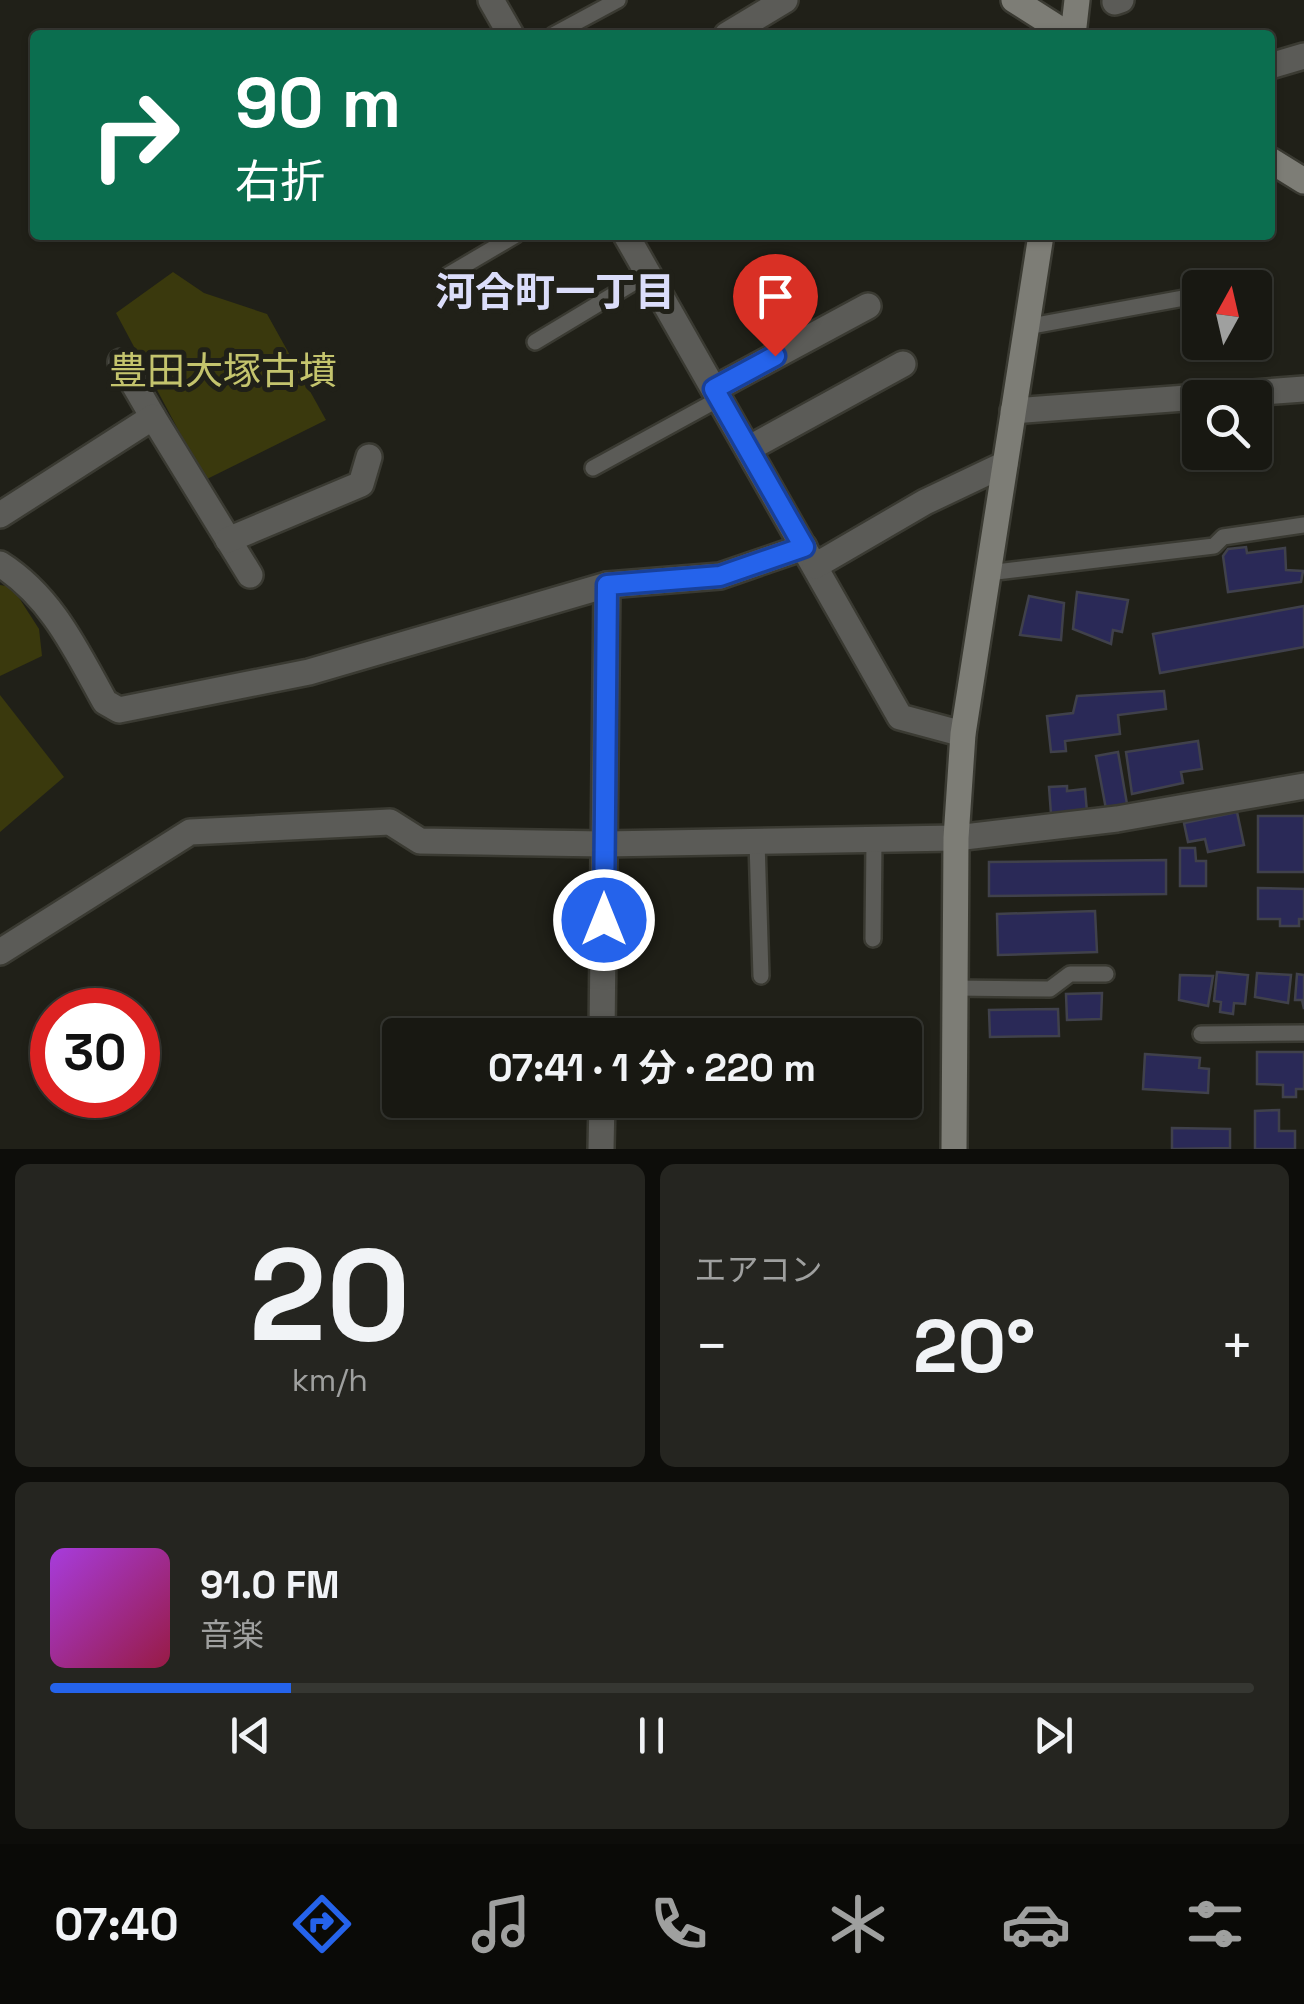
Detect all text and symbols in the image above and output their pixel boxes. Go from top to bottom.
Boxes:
text: 90 m [235,58,401,147]
icon: right [70,70,200,200]
text: 右折 [235,153,325,210]
pin [733,254,818,357]
district label: 河合町一丁目 [435,267,675,318]
icon: arrive [748,269,803,324]
north arrow [1182,270,1272,360]
map controls [1182,270,1272,470]
park label: 豊田大塚古墳 [109,347,337,395]
button: search [1182,380,1272,470]
position arrow [552,868,656,972]
speed limit sign: 30 [30,988,160,1118]
text: 07:41 · 1 分 · 220 m [488,1044,816,1092]
text: 20 [249,1212,410,1378]
text: エアコン [695,1250,823,1290]
text: 20° [913,1298,1036,1394]
text: − [695,1311,729,1381]
text: + [1220,1311,1254,1381]
text: km/h [292,1360,368,1400]
text: 91.0 FM [200,1561,340,1609]
text: 音楽 [200,1615,264,1655]
icon: previous [223,1708,278,1763]
icon: pause [624,1708,679,1763]
icon: next [1026,1708,1081,1763]
icon: directions [287,1889,357,1959]
icon: music [466,1889,536,1959]
icon: phone [644,1889,714,1959]
icon: climate [823,1889,893,1959]
icon: car [1001,1889,1071,1959]
icon: filters [1180,1889,1250,1959]
text: 07:40 [54,1896,179,1953]

